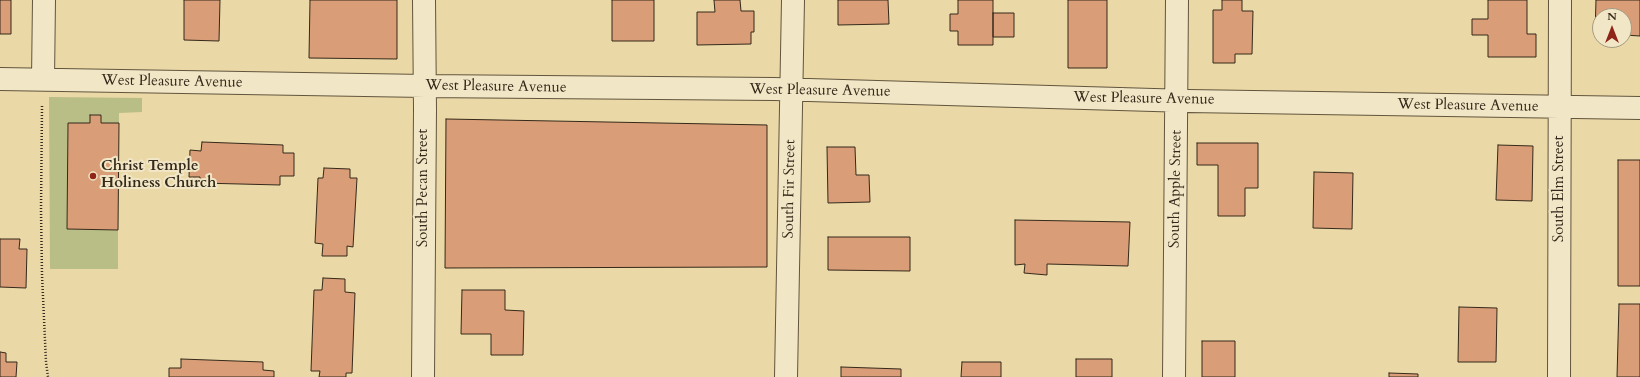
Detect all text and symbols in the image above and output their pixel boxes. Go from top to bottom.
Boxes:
north arrow [1592,8,1632,48]
text: N [1607,9,1617,24]
street label: West Pleasure Avenue [101,72,243,92]
street label: West Pleasure Avenue [425,77,567,97]
street label: West Pleasure Avenue [749,81,891,101]
street label: West Pleasure Avenue [1073,89,1215,109]
street label: West Pleasure Avenue [1397,96,1539,116]
street label: South Pecan Street [415,129,433,247]
street label: South Apple Street [1166,130,1186,248]
street label: South Elm Street [1551,136,1569,242]
street label: South Fir Street [780,139,800,239]
place label: Christ Temple Holiness Church [101,158,216,193]
marker: Christ Temple Holiness Church [88,171,98,181]

